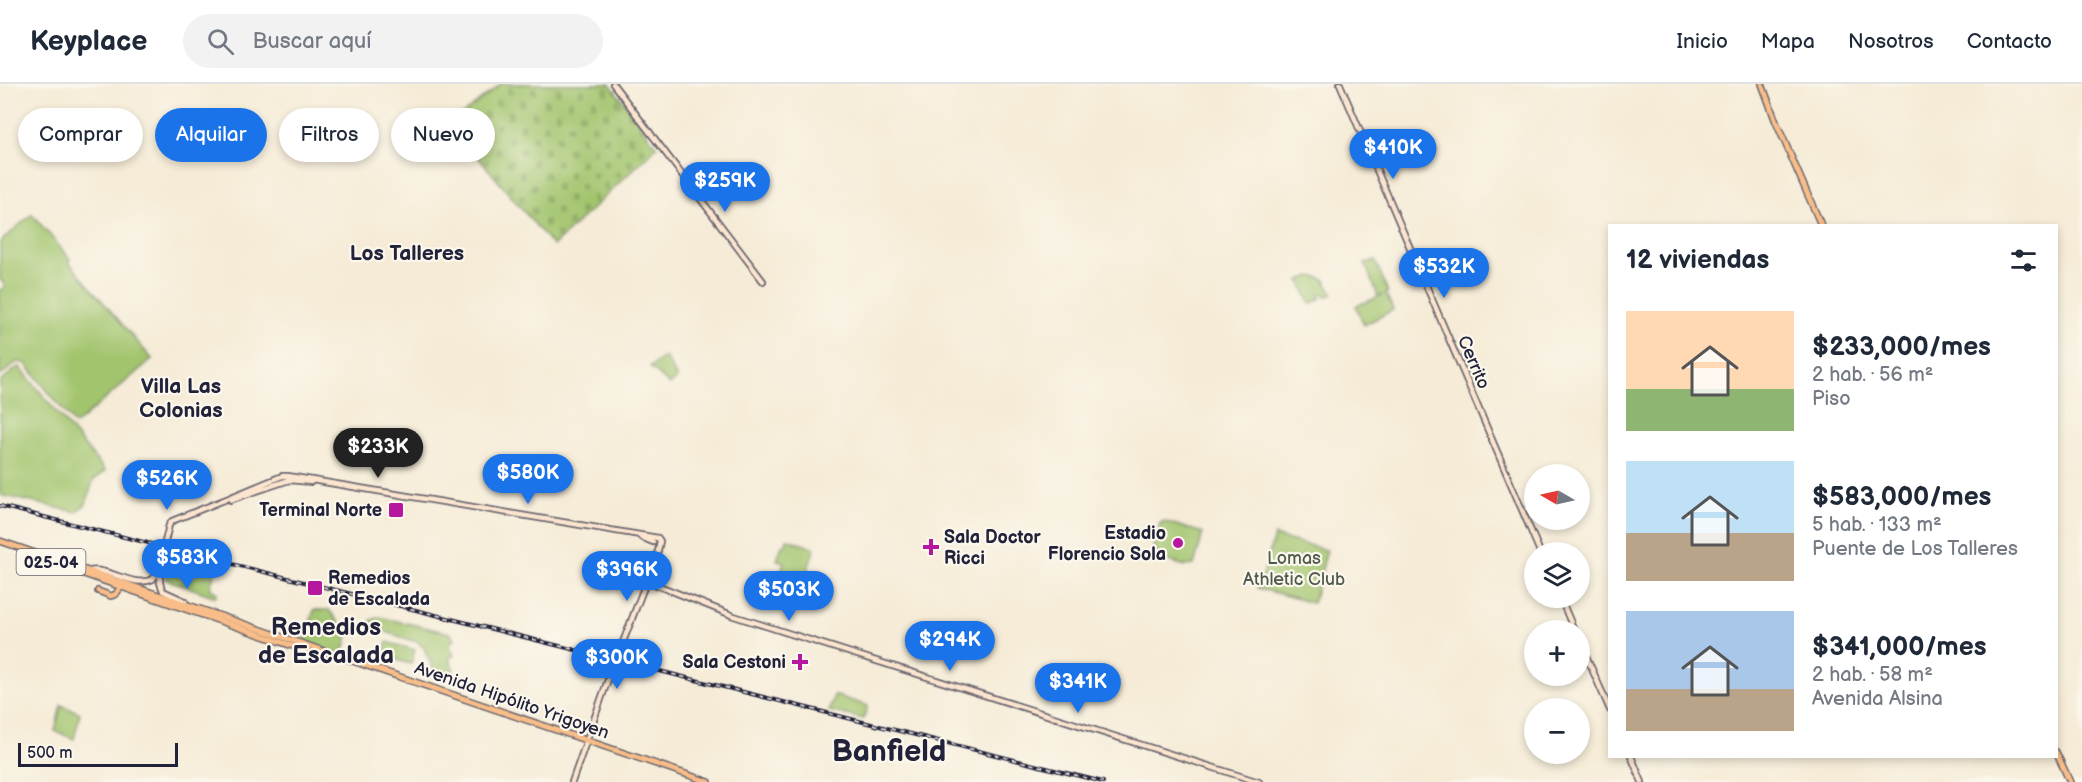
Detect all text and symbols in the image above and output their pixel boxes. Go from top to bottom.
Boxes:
search box [183,14,603,68]
text: Keyplace [30,25,147,58]
icon: search [204,25,237,58]
text: Buscar aquí [252,28,371,55]
text: Inicio [1677,29,1728,54]
text: Mapa [1761,29,1815,54]
text: Nosotros [1848,29,1934,54]
text: Contacto [1967,29,2052,54]
chip: Comprar [18,108,143,162]
chip: Alquilar [155,108,267,162]
chip: Filtros [279,108,379,162]
chip: Nuevo [391,108,495,162]
pin: $410K [1351,129,1435,180]
text: $410K [1363,136,1423,160]
pin: $259K [683,162,767,213]
text: $259K [694,169,756,193]
district label: Los Talleres [350,241,464,266]
icon: filters [2007,244,2040,277]
text: 12 viviendas [1626,245,1769,276]
pin: $532K [1402,248,1486,299]
text: $532K [1413,255,1475,279]
street label: Cerrito [1453,332,1494,392]
text: $233,000/mes [1812,332,1991,363]
icon: home [1674,335,1746,407]
text: 2 hab. · 56 m² [1812,363,1933,387]
district label: Villa Las Colonias [139,374,223,423]
text: Piso [1812,387,1851,411]
pin: $233K [336,428,420,479]
text: $233K [347,435,409,459]
pin: $580K [486,454,570,505]
pin: $526K [125,460,209,511]
text: $580K [497,461,559,485]
north arrow [1524,464,1590,530]
map controls [1524,464,1590,764]
text: $526K [136,467,198,491]
text: $583,000/mes [1812,482,1991,513]
icon: home [1674,485,1746,557]
place label: Terminal Norte [259,500,382,521]
marker: Terminal Norte [387,501,405,519]
text: 5 hab. · 133 m² [1812,513,1942,537]
place label: Estadio Florencio Sola [1048,523,1166,565]
place label: Sala Doctor Ricci [944,527,1042,569]
marker: Estadio Florencio Sola [1171,536,1185,550]
text: Puente de Los Talleres [1812,537,2018,561]
marker: Sala Doctor Ricci [922,538,940,556]
pin: $583K [145,539,229,590]
button: layers [1524,542,1590,608]
text: $583K [156,546,218,570]
park label: Lomas Athletic Club [1243,548,1345,590]
road number: 025-04 [16,549,86,575]
pin: $396K [585,551,669,602]
text: $396K [596,558,658,582]
place label: Remedios de Escalada [328,568,430,610]
pin: $503K [747,571,831,622]
text: $503K [758,578,820,602]
marker: Remedios de Escalada [306,579,324,597]
district label: Remedios de Escalada [258,613,394,670]
button: + [1524,620,1590,686]
pin: $294K [908,621,992,672]
text: $294K [919,628,981,652]
text: $341,000/mes [1812,632,1987,663]
icon: home [1674,635,1746,707]
pin: $300K [575,639,659,690]
text: $300K [585,646,649,670]
place label: Sala Cestoni [683,652,786,673]
marker: Sala Cestoni [791,653,809,671]
street label: Avenida Hipólito Yrigoyen [412,657,612,744]
pin: $341K [1036,663,1120,714]
text: 2 hab. · 58 m² [1812,663,1933,687]
text: $341K [1049,670,1107,694]
text: Avenida Alsina [1812,687,1943,711]
button: − [1524,698,1590,764]
district label: Banfield [832,734,946,770]
scale bar [18,740,178,768]
text: 500 m [27,744,73,763]

